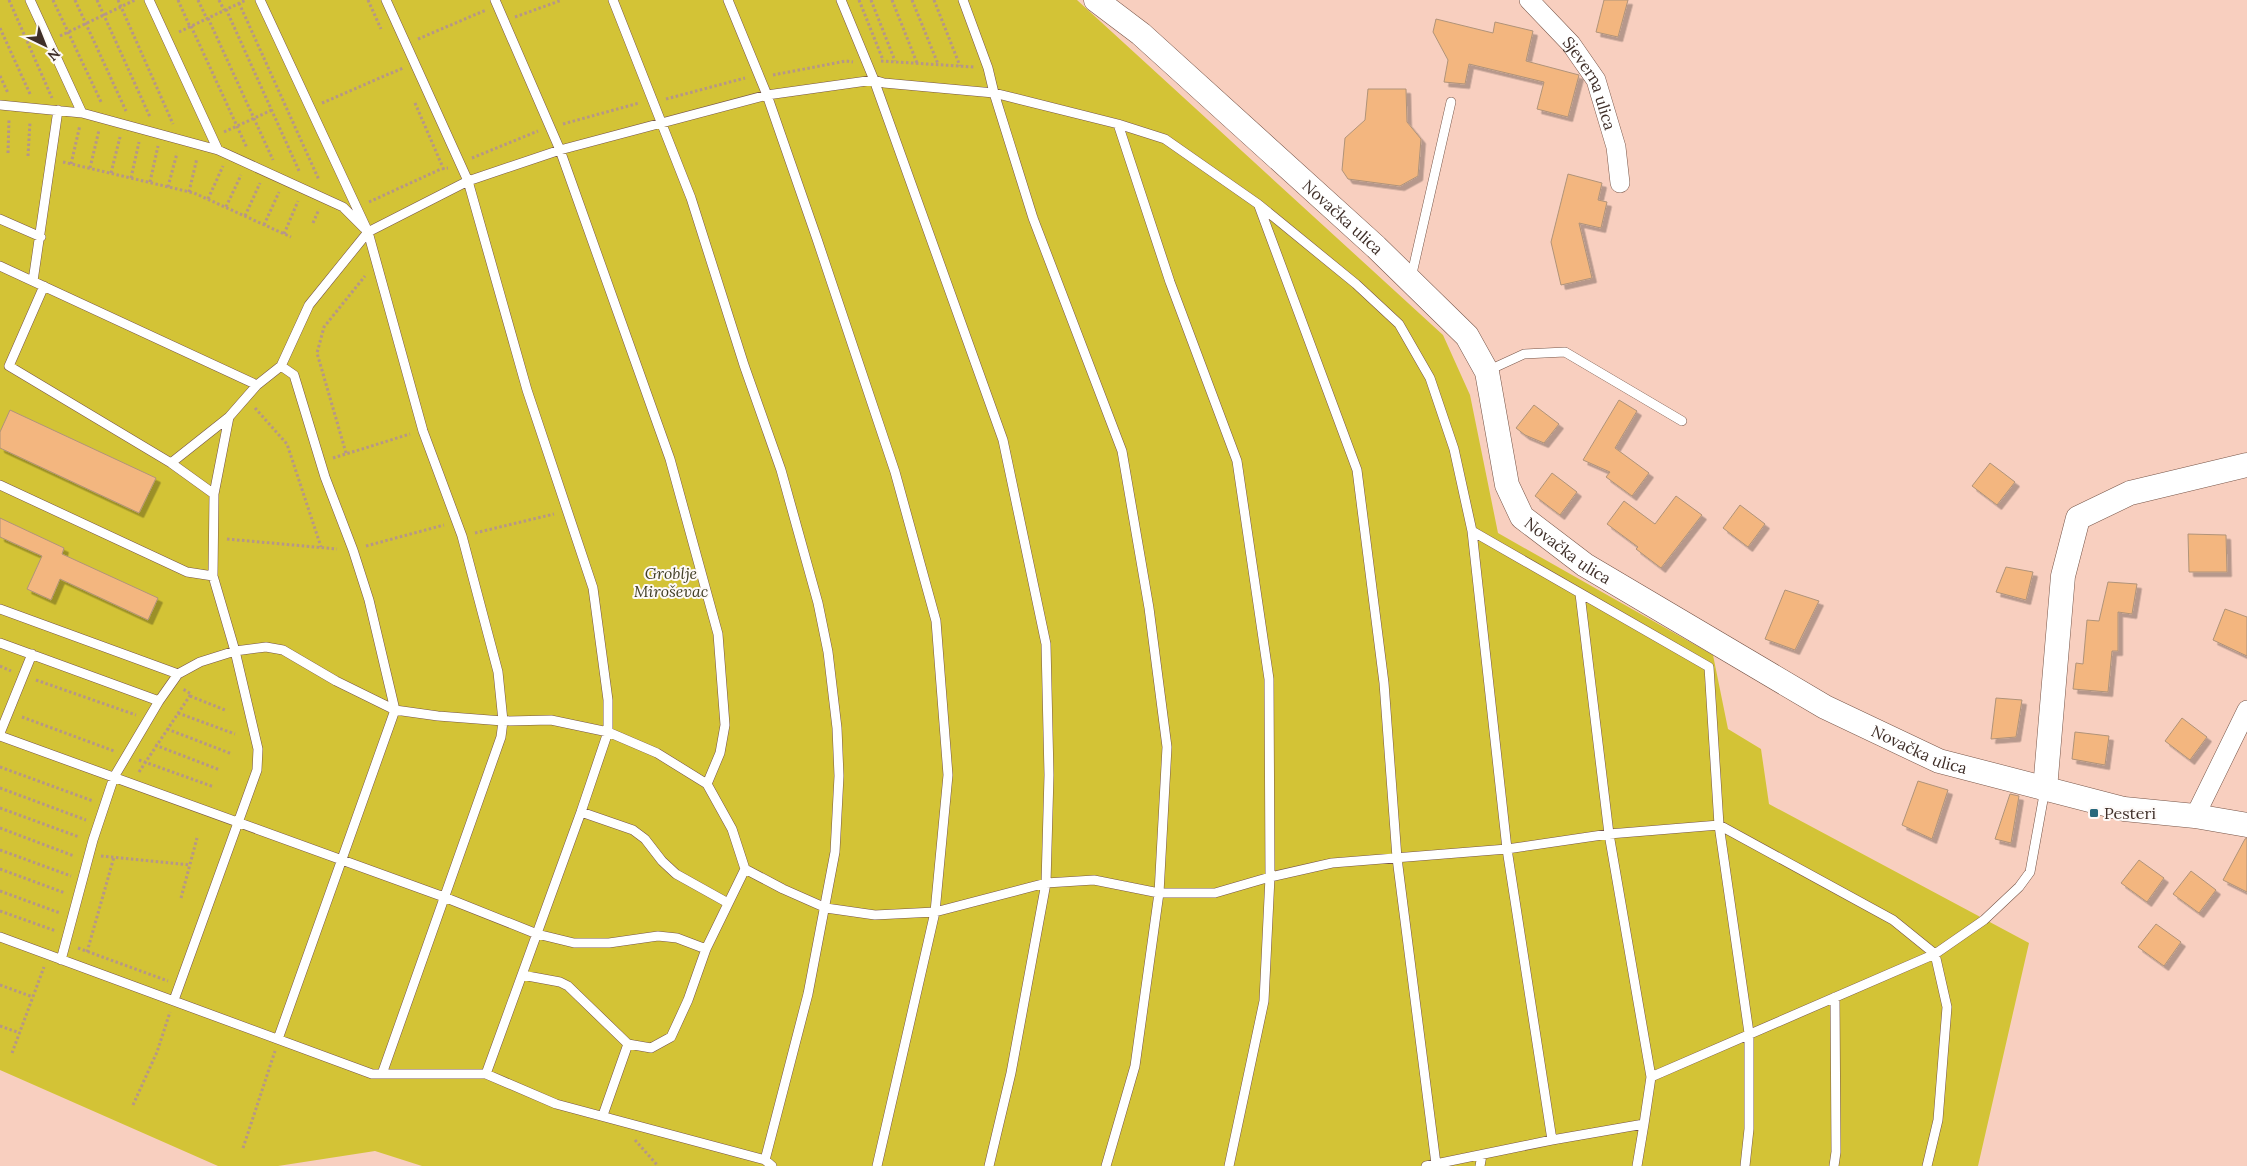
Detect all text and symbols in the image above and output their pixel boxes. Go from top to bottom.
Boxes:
north arrow [20,20,70,70]
street label: Sjeverna ulica [1559,32,1620,132]
text: N [44,44,64,65]
street label: Novačka ulica [1298,175,1388,259]
street label: Novačka ulica [1520,513,1615,588]
park label: Groblje Miroševac [634,563,708,601]
street label: Novačka ulica [1868,721,1969,778]
place label: Pesteri [2104,803,2156,823]
marker: Pesteri [2088,807,2100,819]

